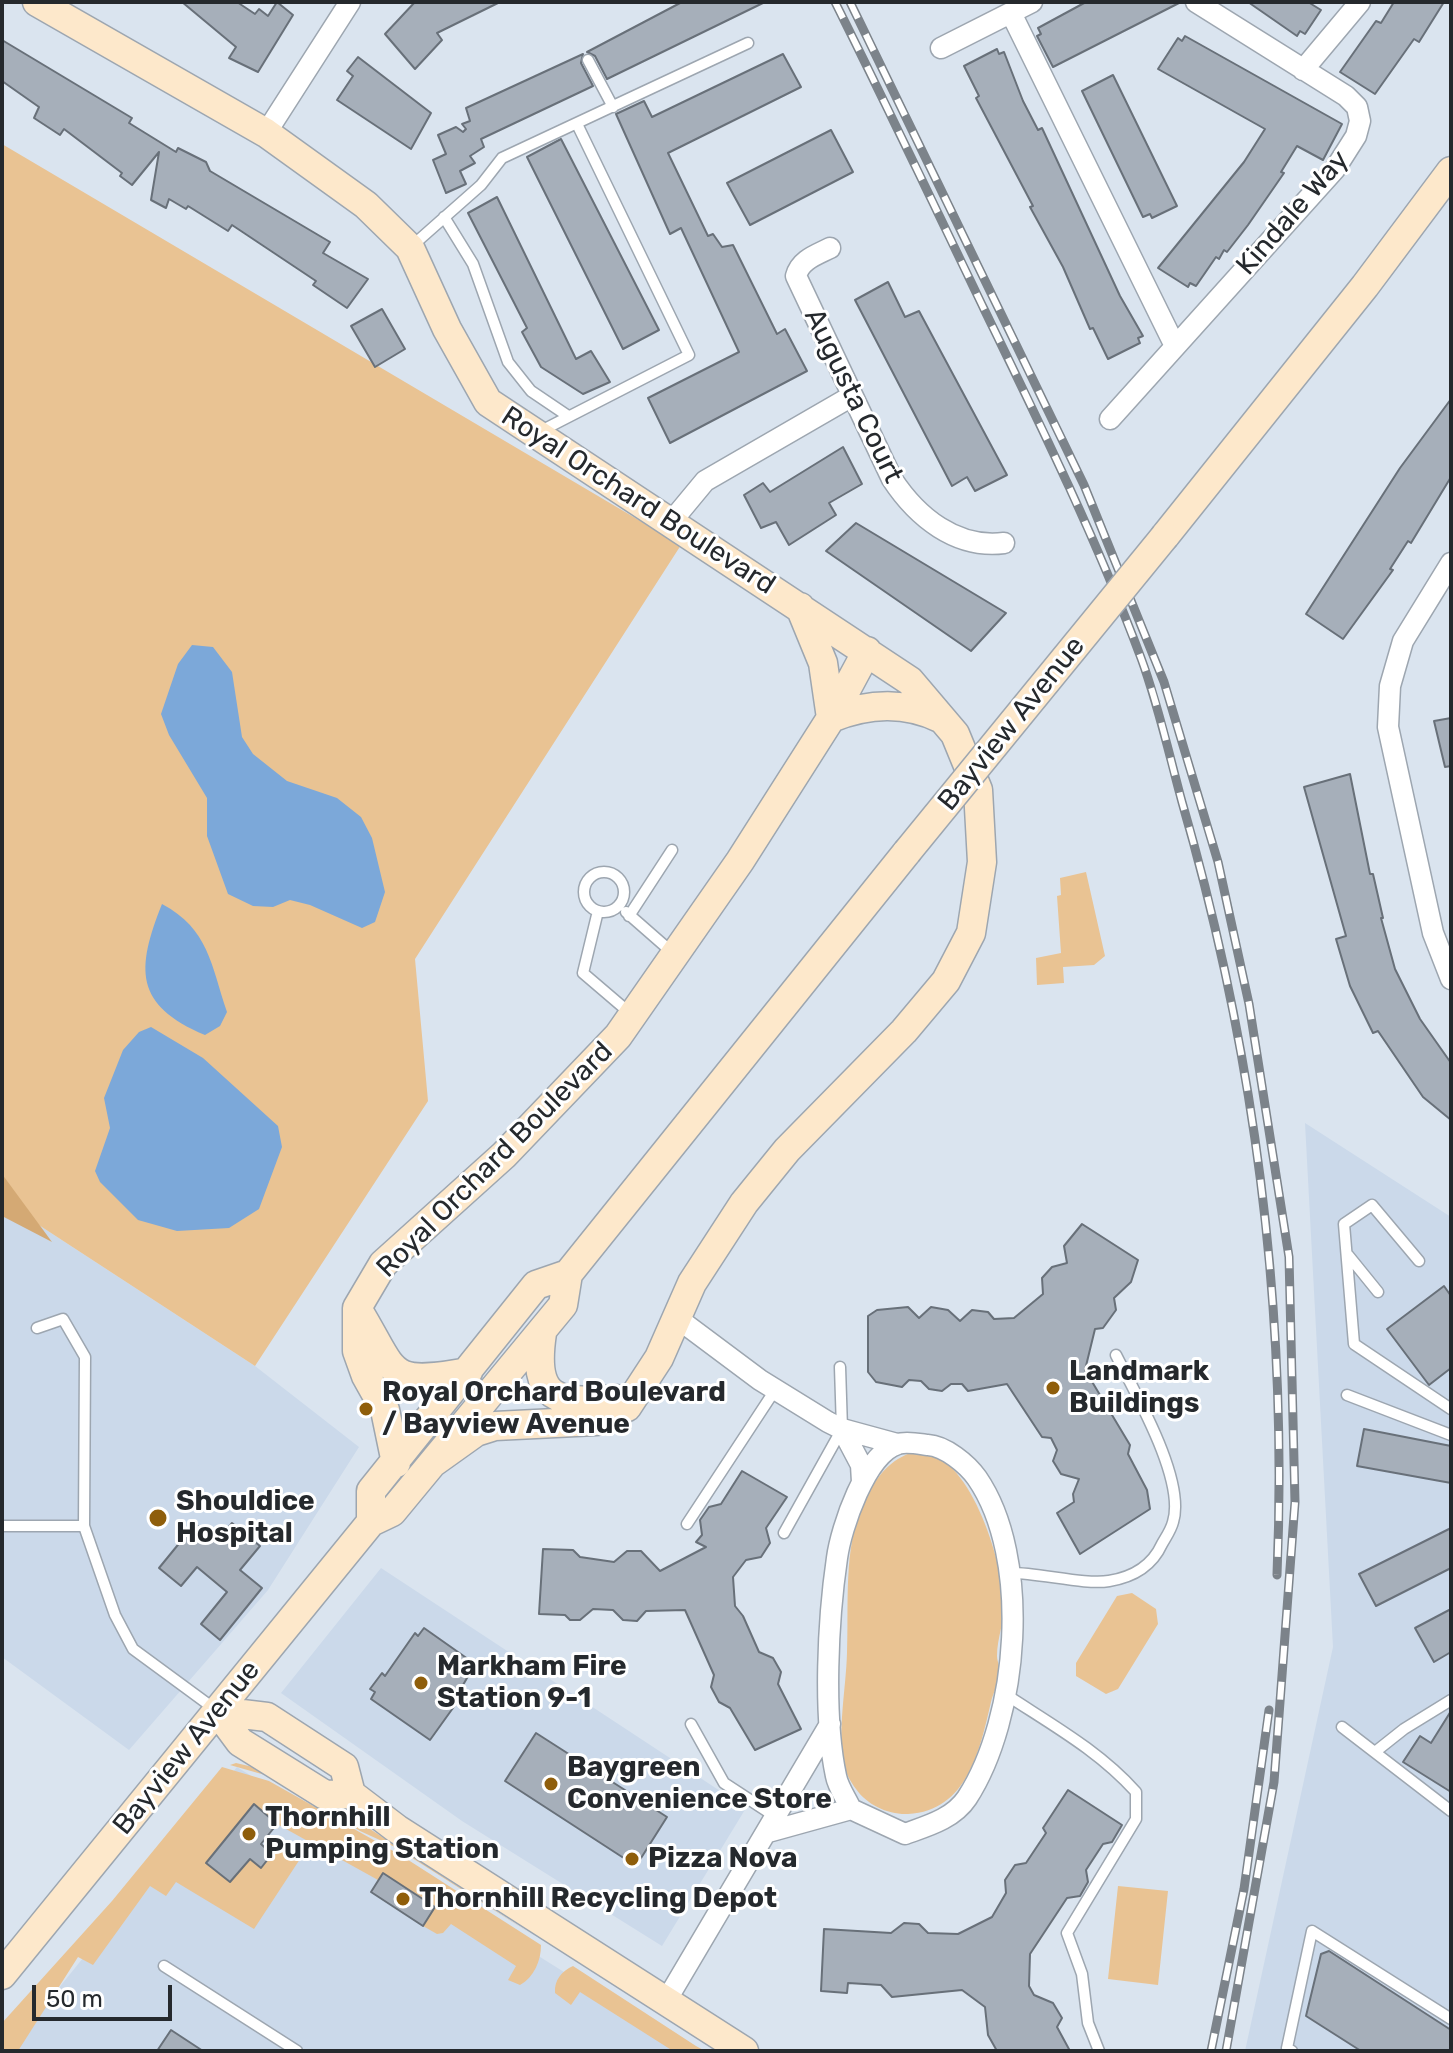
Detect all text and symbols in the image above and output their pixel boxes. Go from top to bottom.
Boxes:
street label: Kindale Way [1230,144,1356,282]
street label: Augusta Court [796,303,910,489]
street label: Royal Orchard Boulevard [495,400,781,602]
street label: Bayview Avenue [932,630,1092,818]
street label: Royal Orchard Boulevard [370,1035,620,1285]
place label: Landmark Buildings [1069,1355,1209,1421]
place label: Royal Orchard Boulevard / Bayview Avenue [382,1376,726,1442]
marker: Landmark Buildings [1044,1379,1062,1397]
marker: Royal Orchard Boulevard / Bayview Avenue [357,1400,375,1418]
place label: Shouldice Hospital [176,1485,315,1551]
marker: Shouldice Hospital [147,1507,169,1529]
place label: Markham Fire Station 9-1 [437,1650,627,1716]
street label: Bayview Avenue [107,1654,267,1842]
marker: Markham Fire Station 9-1 [412,1674,430,1692]
place label: Baygreen Convenience Store [567,1751,832,1817]
marker: Baygreen Convenience Store [542,1775,560,1793]
place label: Thornhill Pumping Station [265,1801,499,1867]
marker: Thornhill Pumping Station [240,1825,258,1843]
place label: Pizza Nova [648,1842,798,1876]
marker: Pizza Nova [623,1850,641,1868]
place label: Thornhill Recycling Depot [419,1882,777,1916]
marker: Thornhill Recycling Depot [394,1890,412,1908]
scale bar [36,1969,176,2019]
text: 50 m [46,1985,103,2013]

